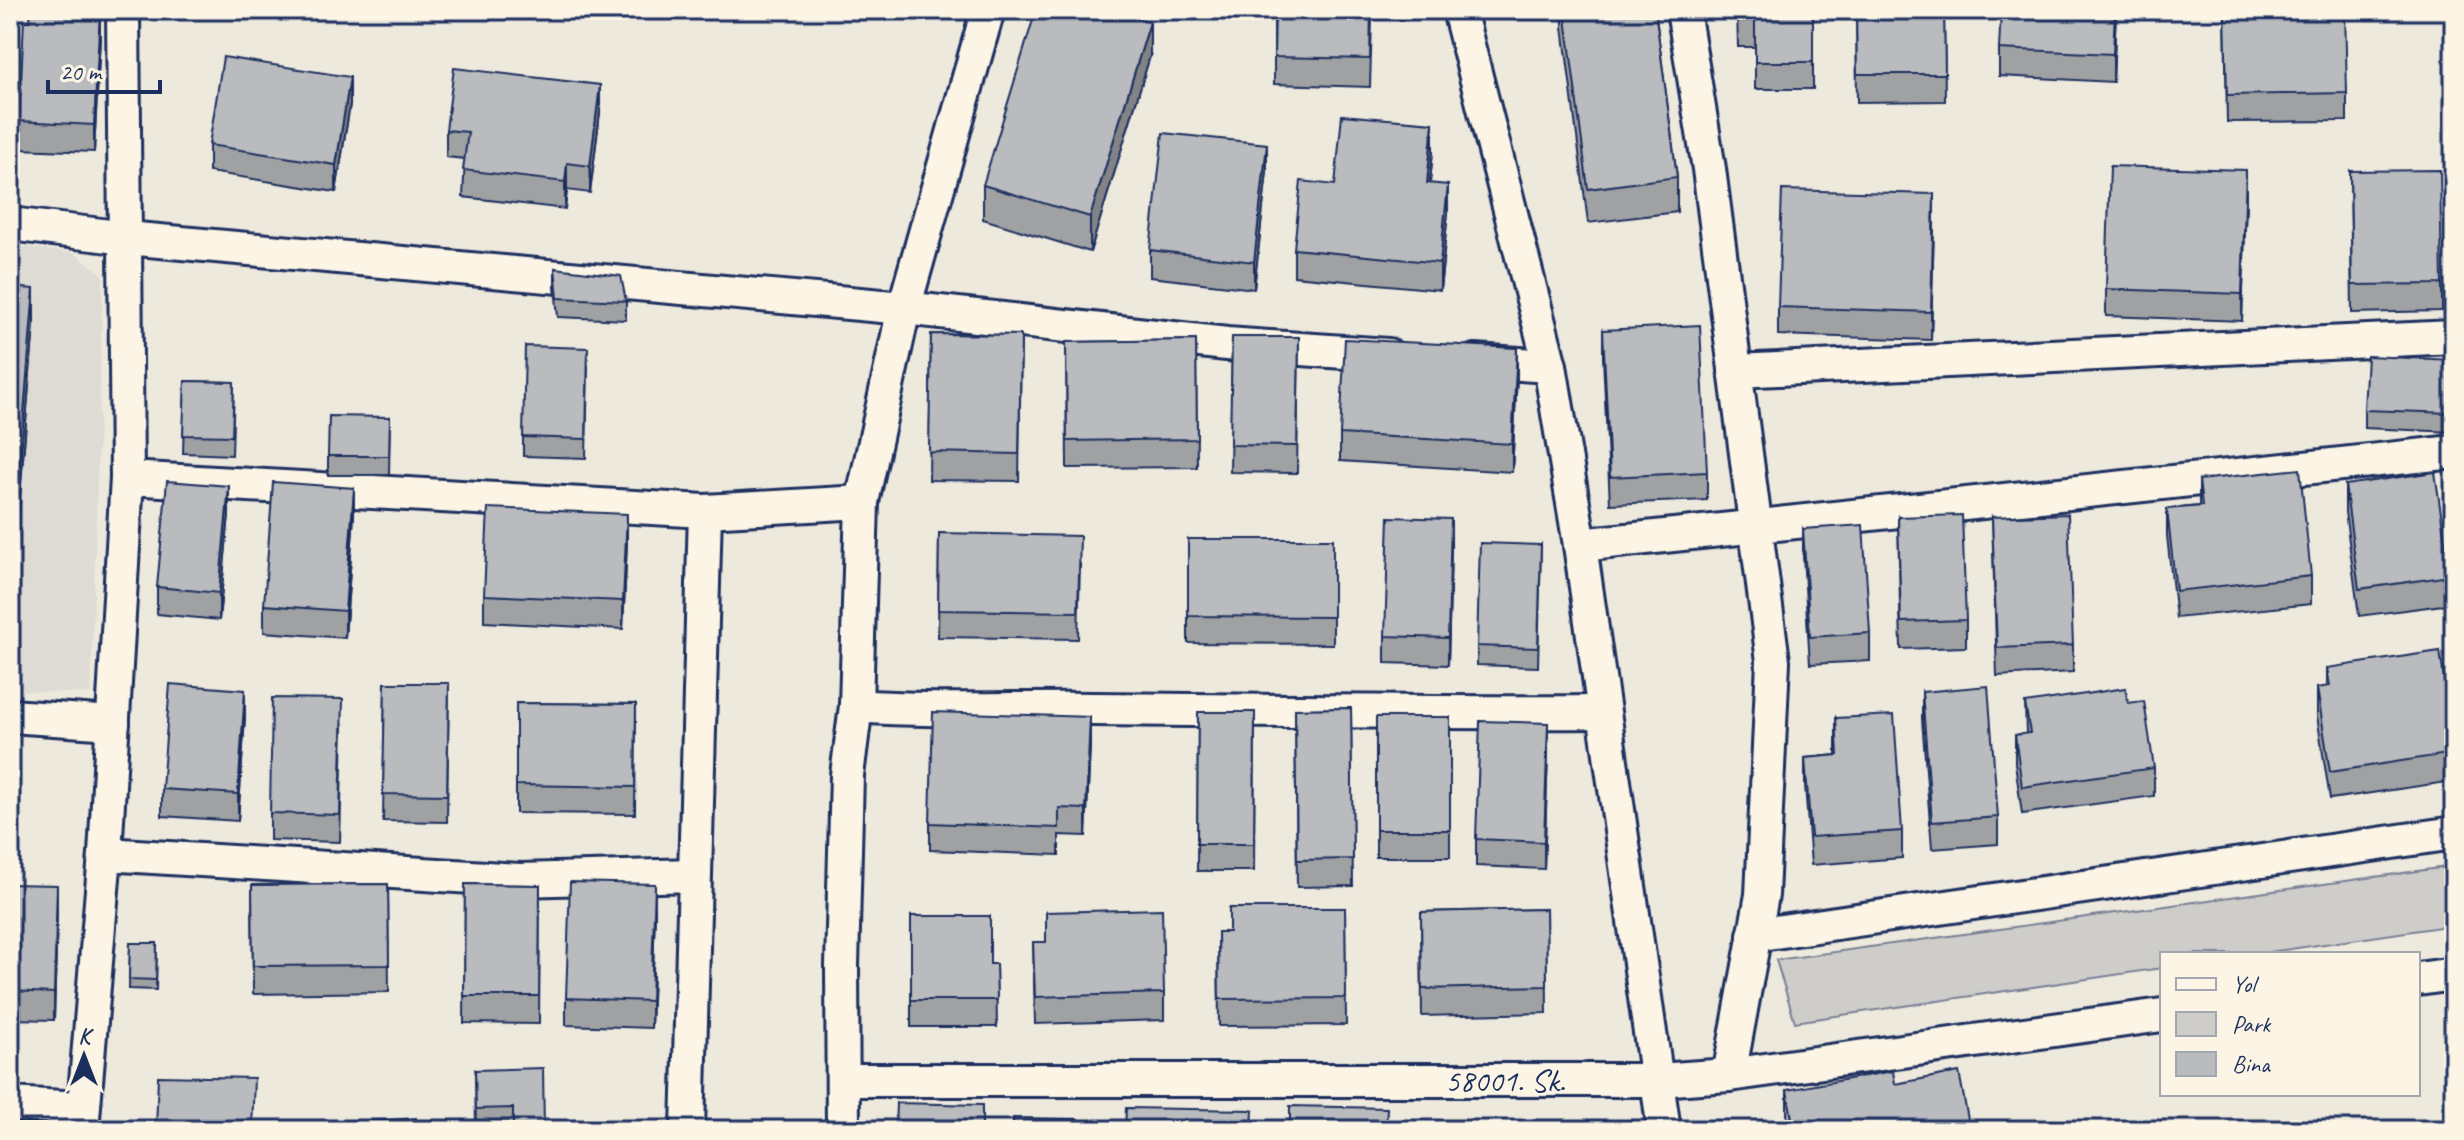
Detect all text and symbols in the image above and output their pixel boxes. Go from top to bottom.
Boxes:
scale bar [48,44,160,94]
text: 20 m [60,57,103,87]
legend [2160,952,2420,1096]
text: Yol [2232,969,2259,999]
text: Park [2232,1009,2272,1039]
north arrow [44,1016,124,1096]
text: K [78,1023,94,1051]
text: Bina [2232,1049,2271,1079]
street label: 58001. Sk. [1445,1060,1566,1101]

